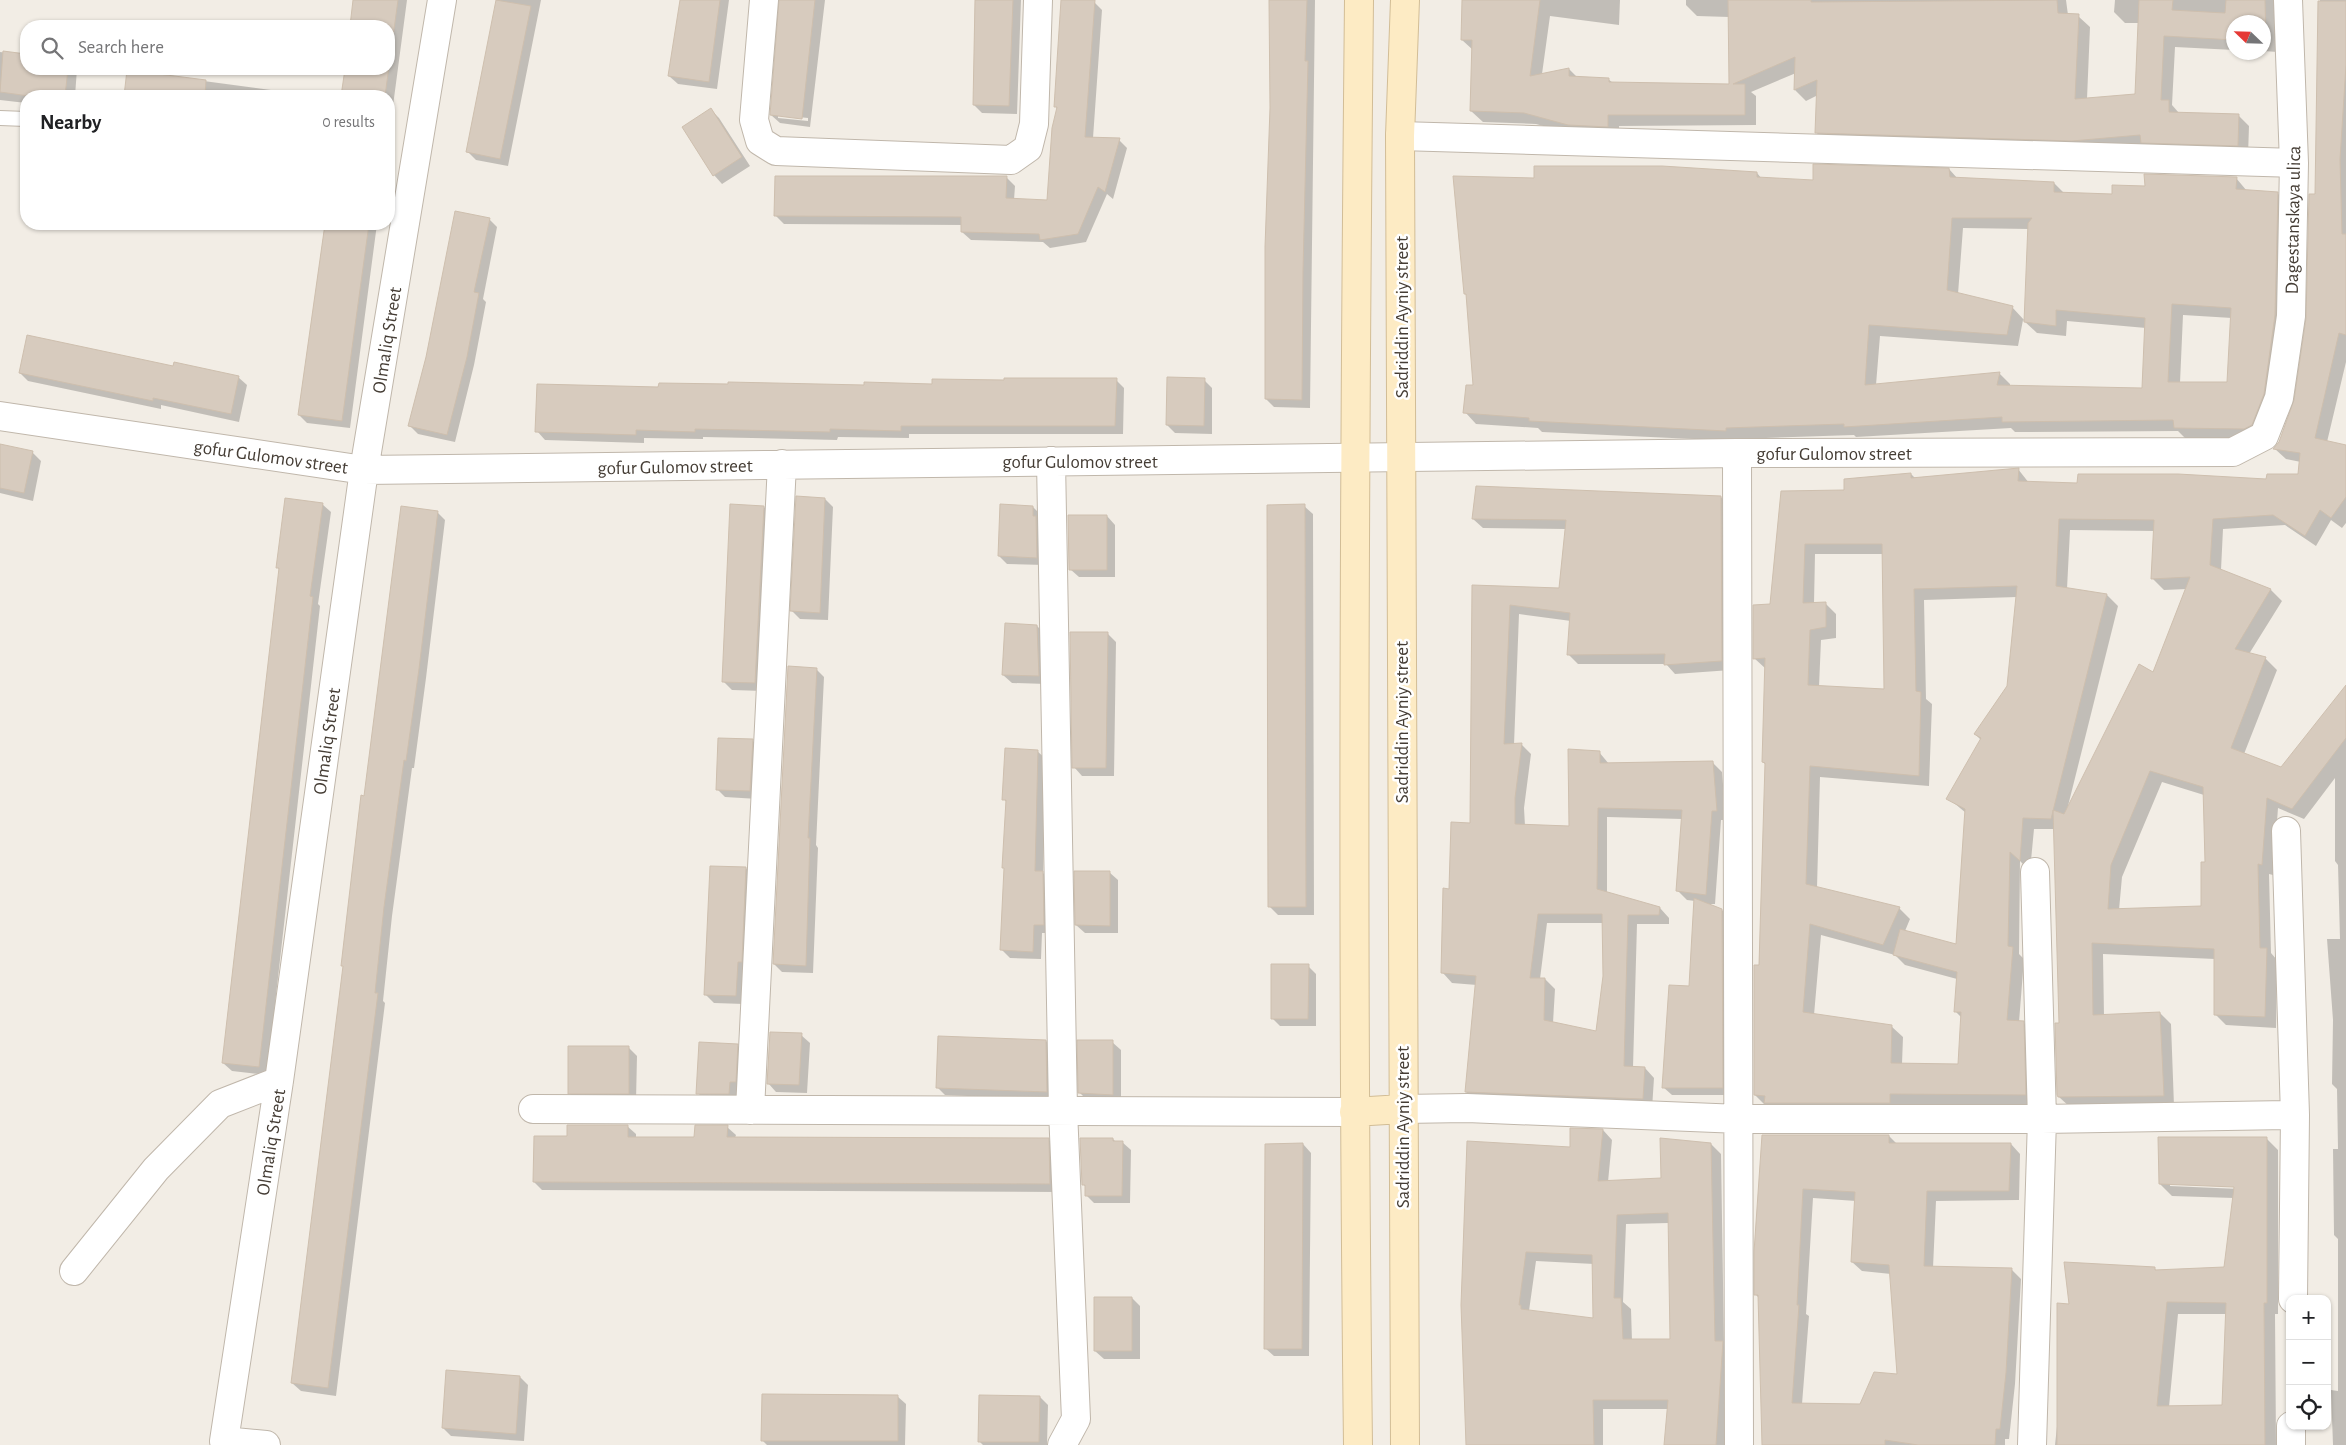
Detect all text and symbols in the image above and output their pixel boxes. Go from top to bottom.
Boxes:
north arrow [2226,15,2271,60]
search box [20,20,395,75]
icon: search [38,34,66,62]
text: Search here [78,38,164,57]
text: Nearby [40,112,101,133]
text: 0 results [322,114,375,130]
street label: Dagestanskaya ulica [2283,145,2304,295]
street label: Sadriddin Ayniy street [1393,236,1412,398]
street label: Olmaliq Street [370,286,405,395]
street label: gofur Gulomov street [192,437,349,478]
street label: gofur Gulomov street [1756,445,1912,464]
street label: gofur Gulomov street [1002,453,1158,472]
street label: gofur Gulomov street [597,457,753,478]
street label: Sadriddin Ayniy street [1393,641,1412,803]
street label: Olmaliq Street [311,687,344,796]
street label: Sadriddin Ayniy street [1394,1046,1413,1208]
street label: Olmaliq Street [254,1088,289,1197]
map controls [2286,1295,2331,1430]
button: + [2286,1295,2331,1340]
button: − [2286,1340,2331,1385]
button: locate [2286,1385,2331,1430]

